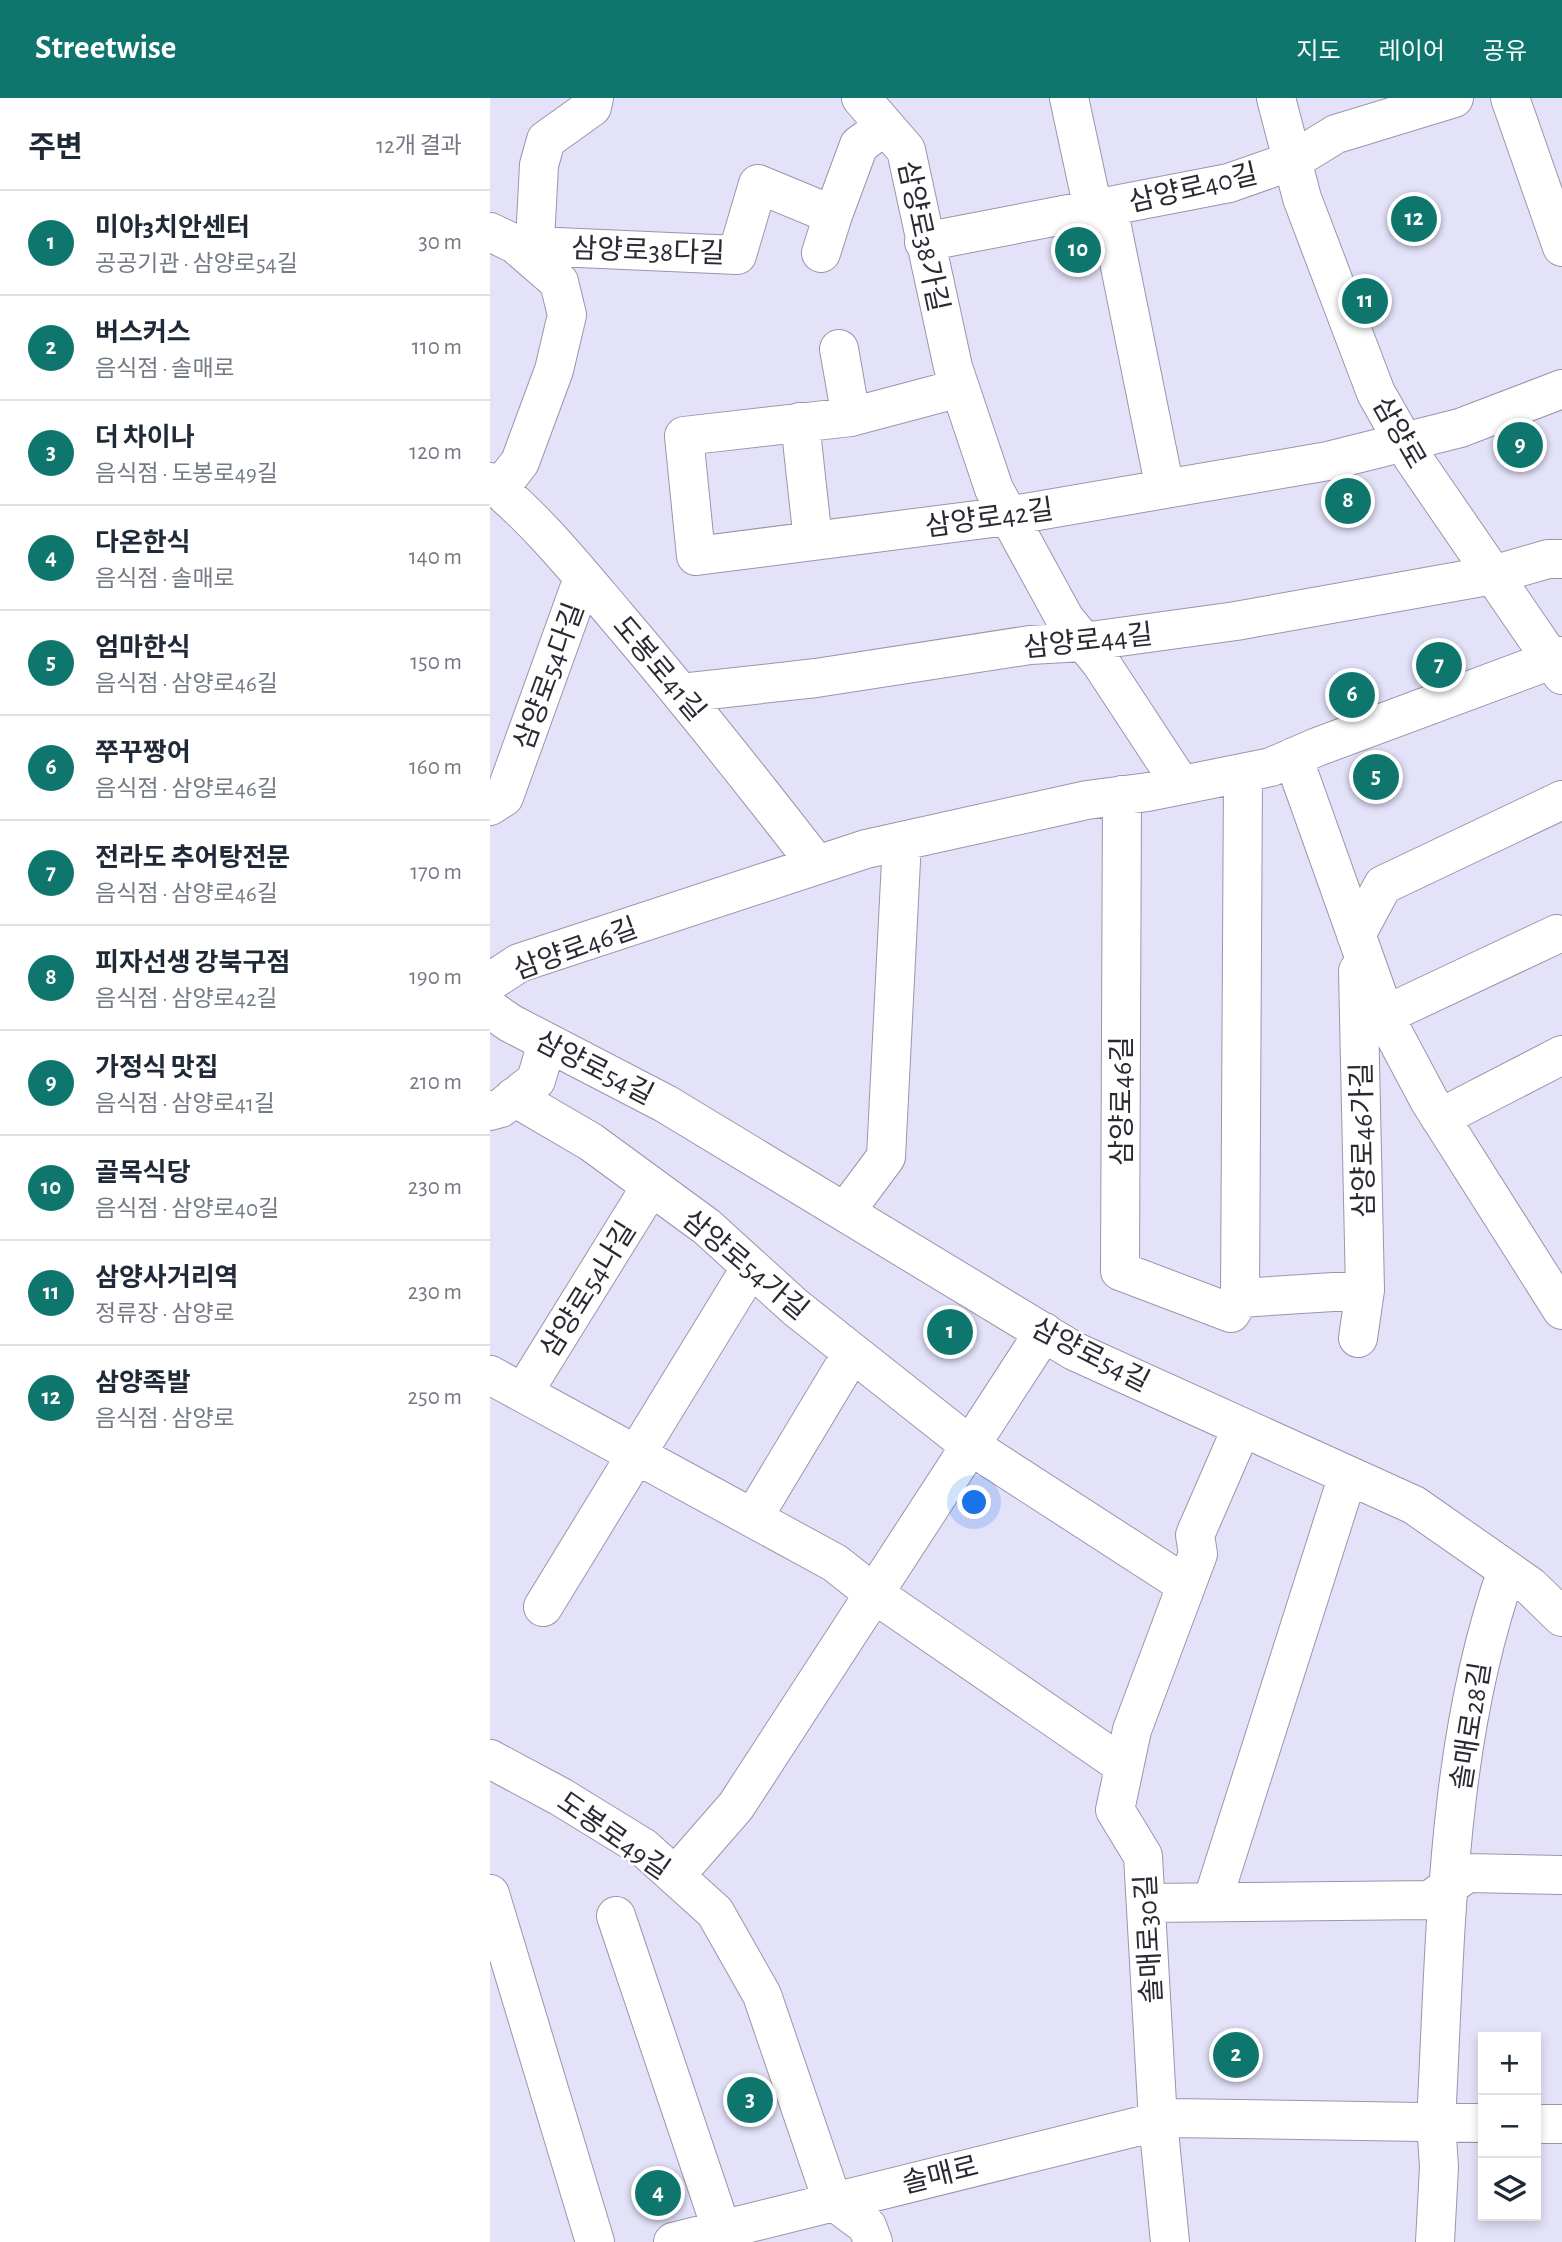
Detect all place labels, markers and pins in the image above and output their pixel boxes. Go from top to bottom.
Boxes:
pin: 12 [1391,193,1437,245]
pin: 10 [1055,224,1101,276]
pin: 11 [1342,275,1388,327]
pin: 9 [1497,419,1543,471]
pin: 8 [1325,475,1371,527]
pin: 7 [1416,639,1462,691]
pin: 6 [1329,669,1375,721]
pin: 5 [1353,751,1399,803]
pin: 1 [927,1306,973,1358]
pin: 2 [1213,2029,1259,2081]
pin: 3 [727,2074,773,2126]
pin: 4 [635,2167,681,2219]

